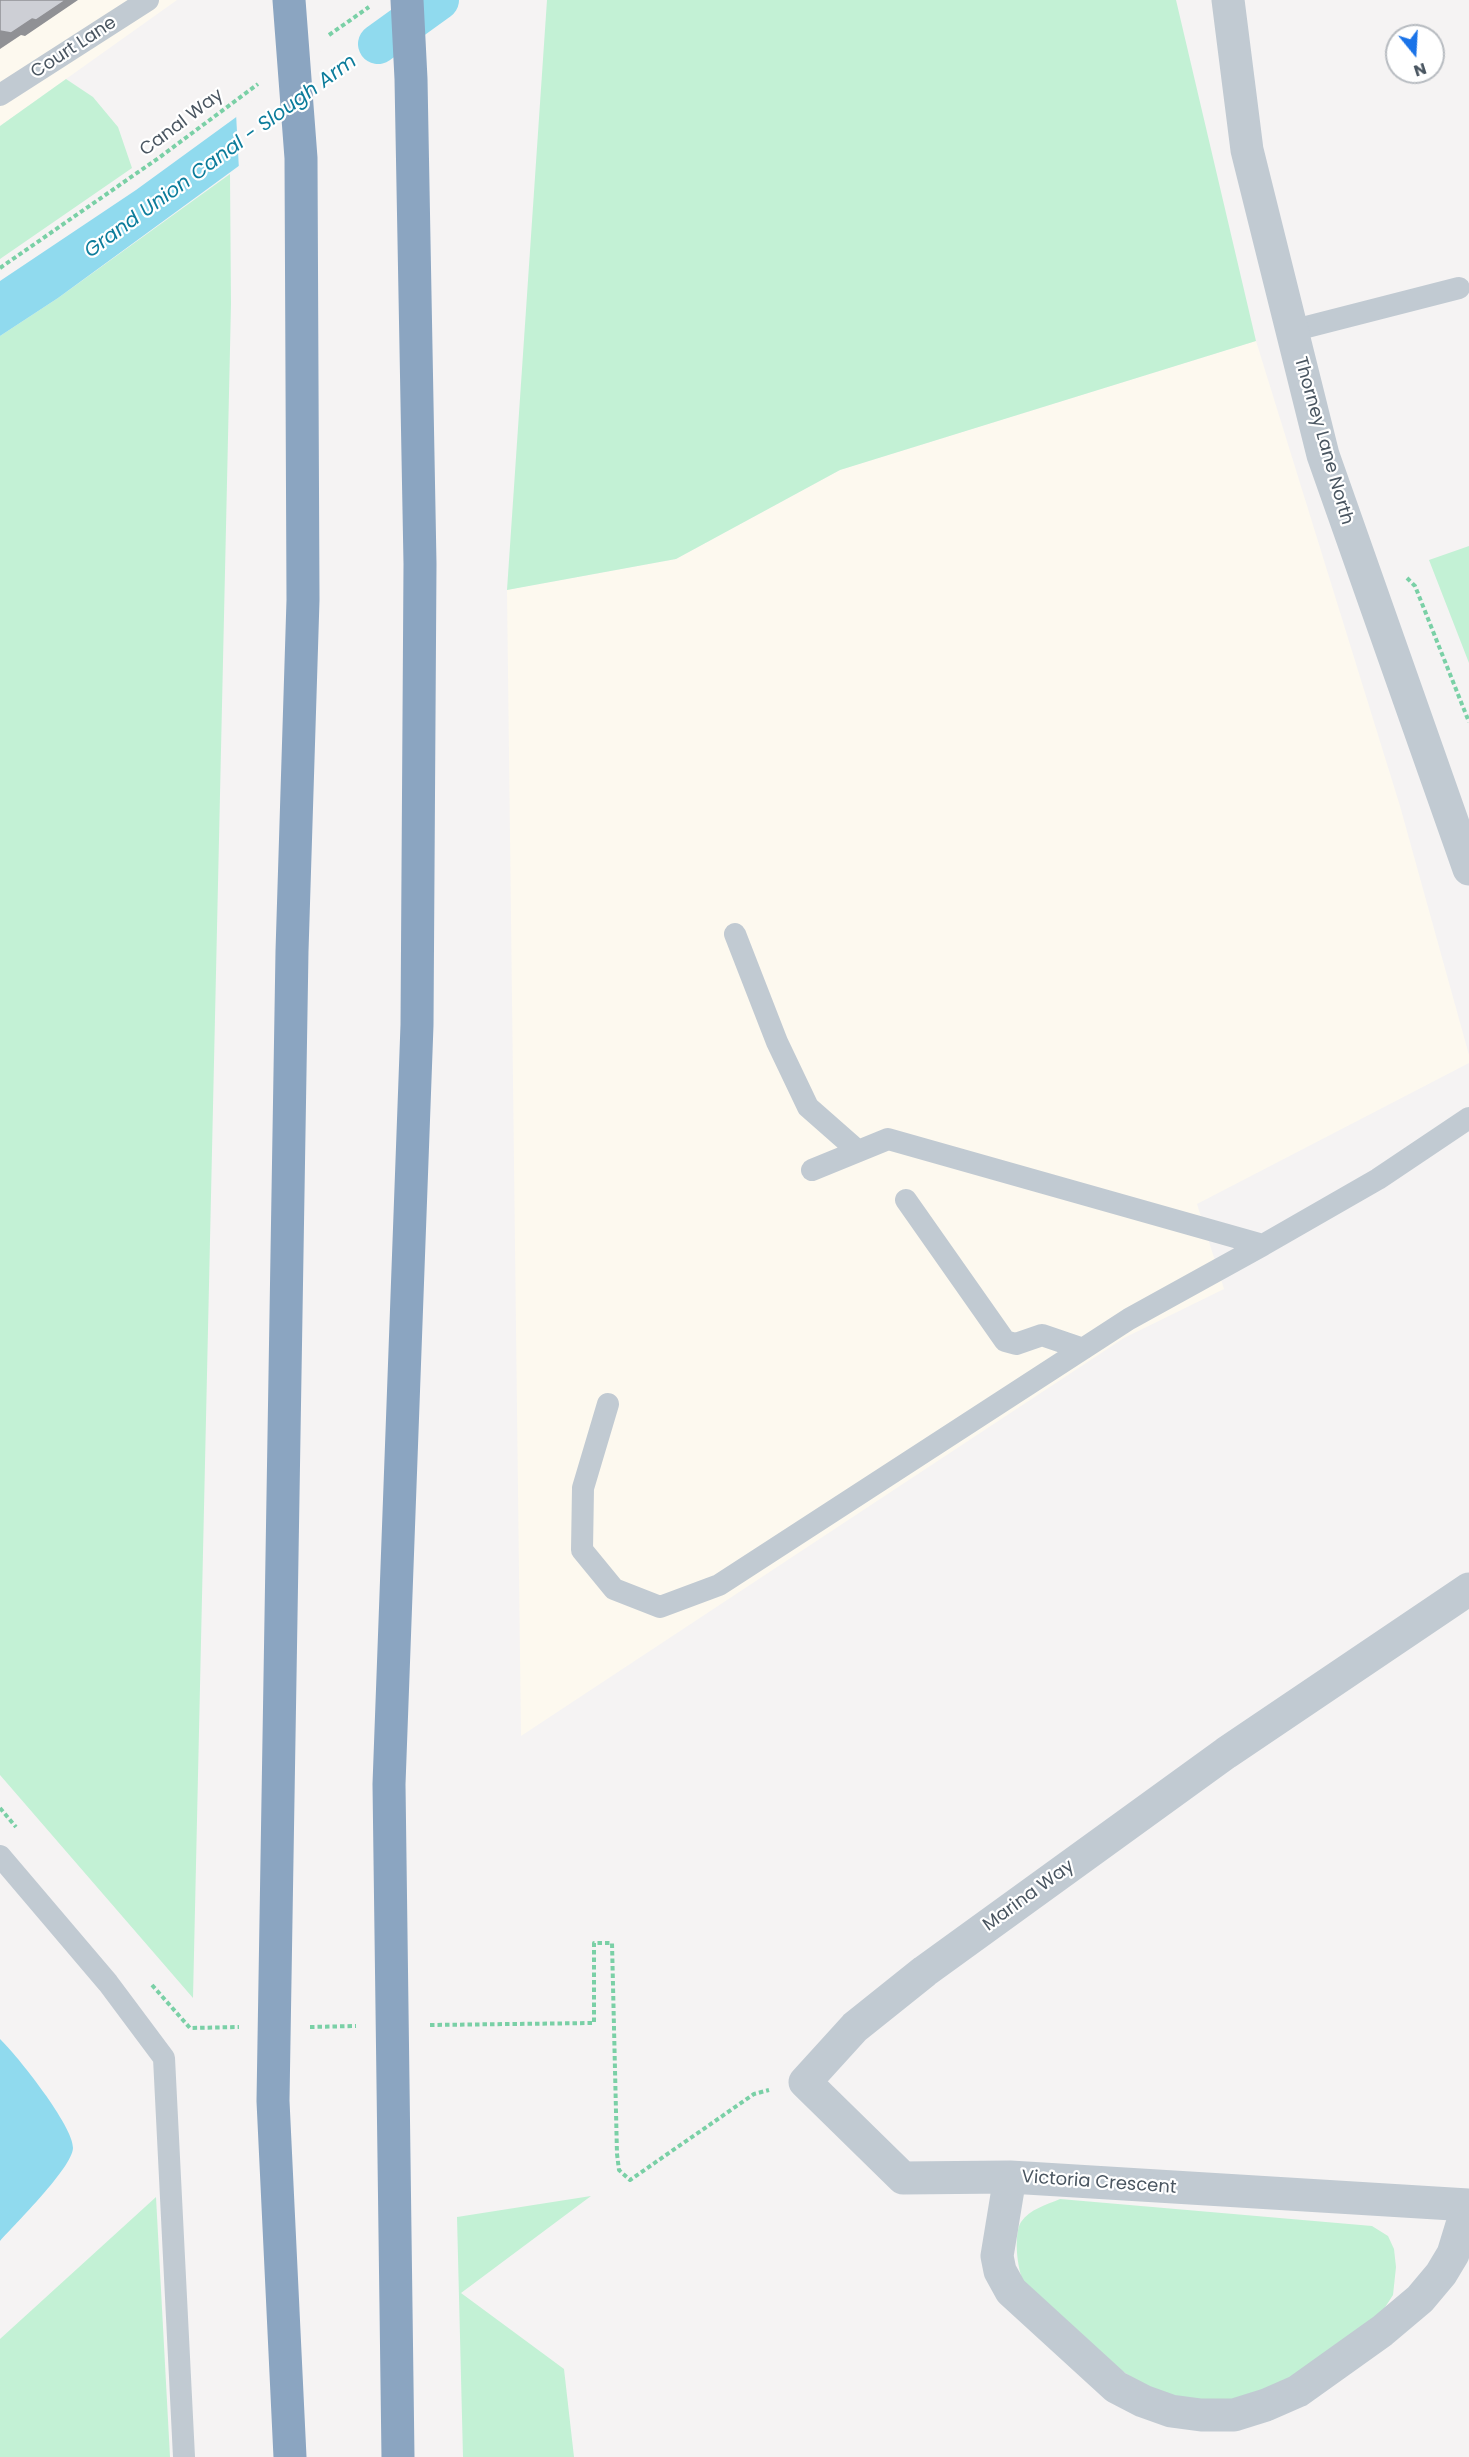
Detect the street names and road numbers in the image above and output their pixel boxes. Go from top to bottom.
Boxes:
street label: Court Lane [27,12,121,84]
street label: Canal Way [136,85,228,161]
street label: Thorney Lane North [1289,355,1357,527]
street label: Marina Way [979,1856,1079,1936]
street label: Victoria Crescent [1021,2167,1177,2199]

